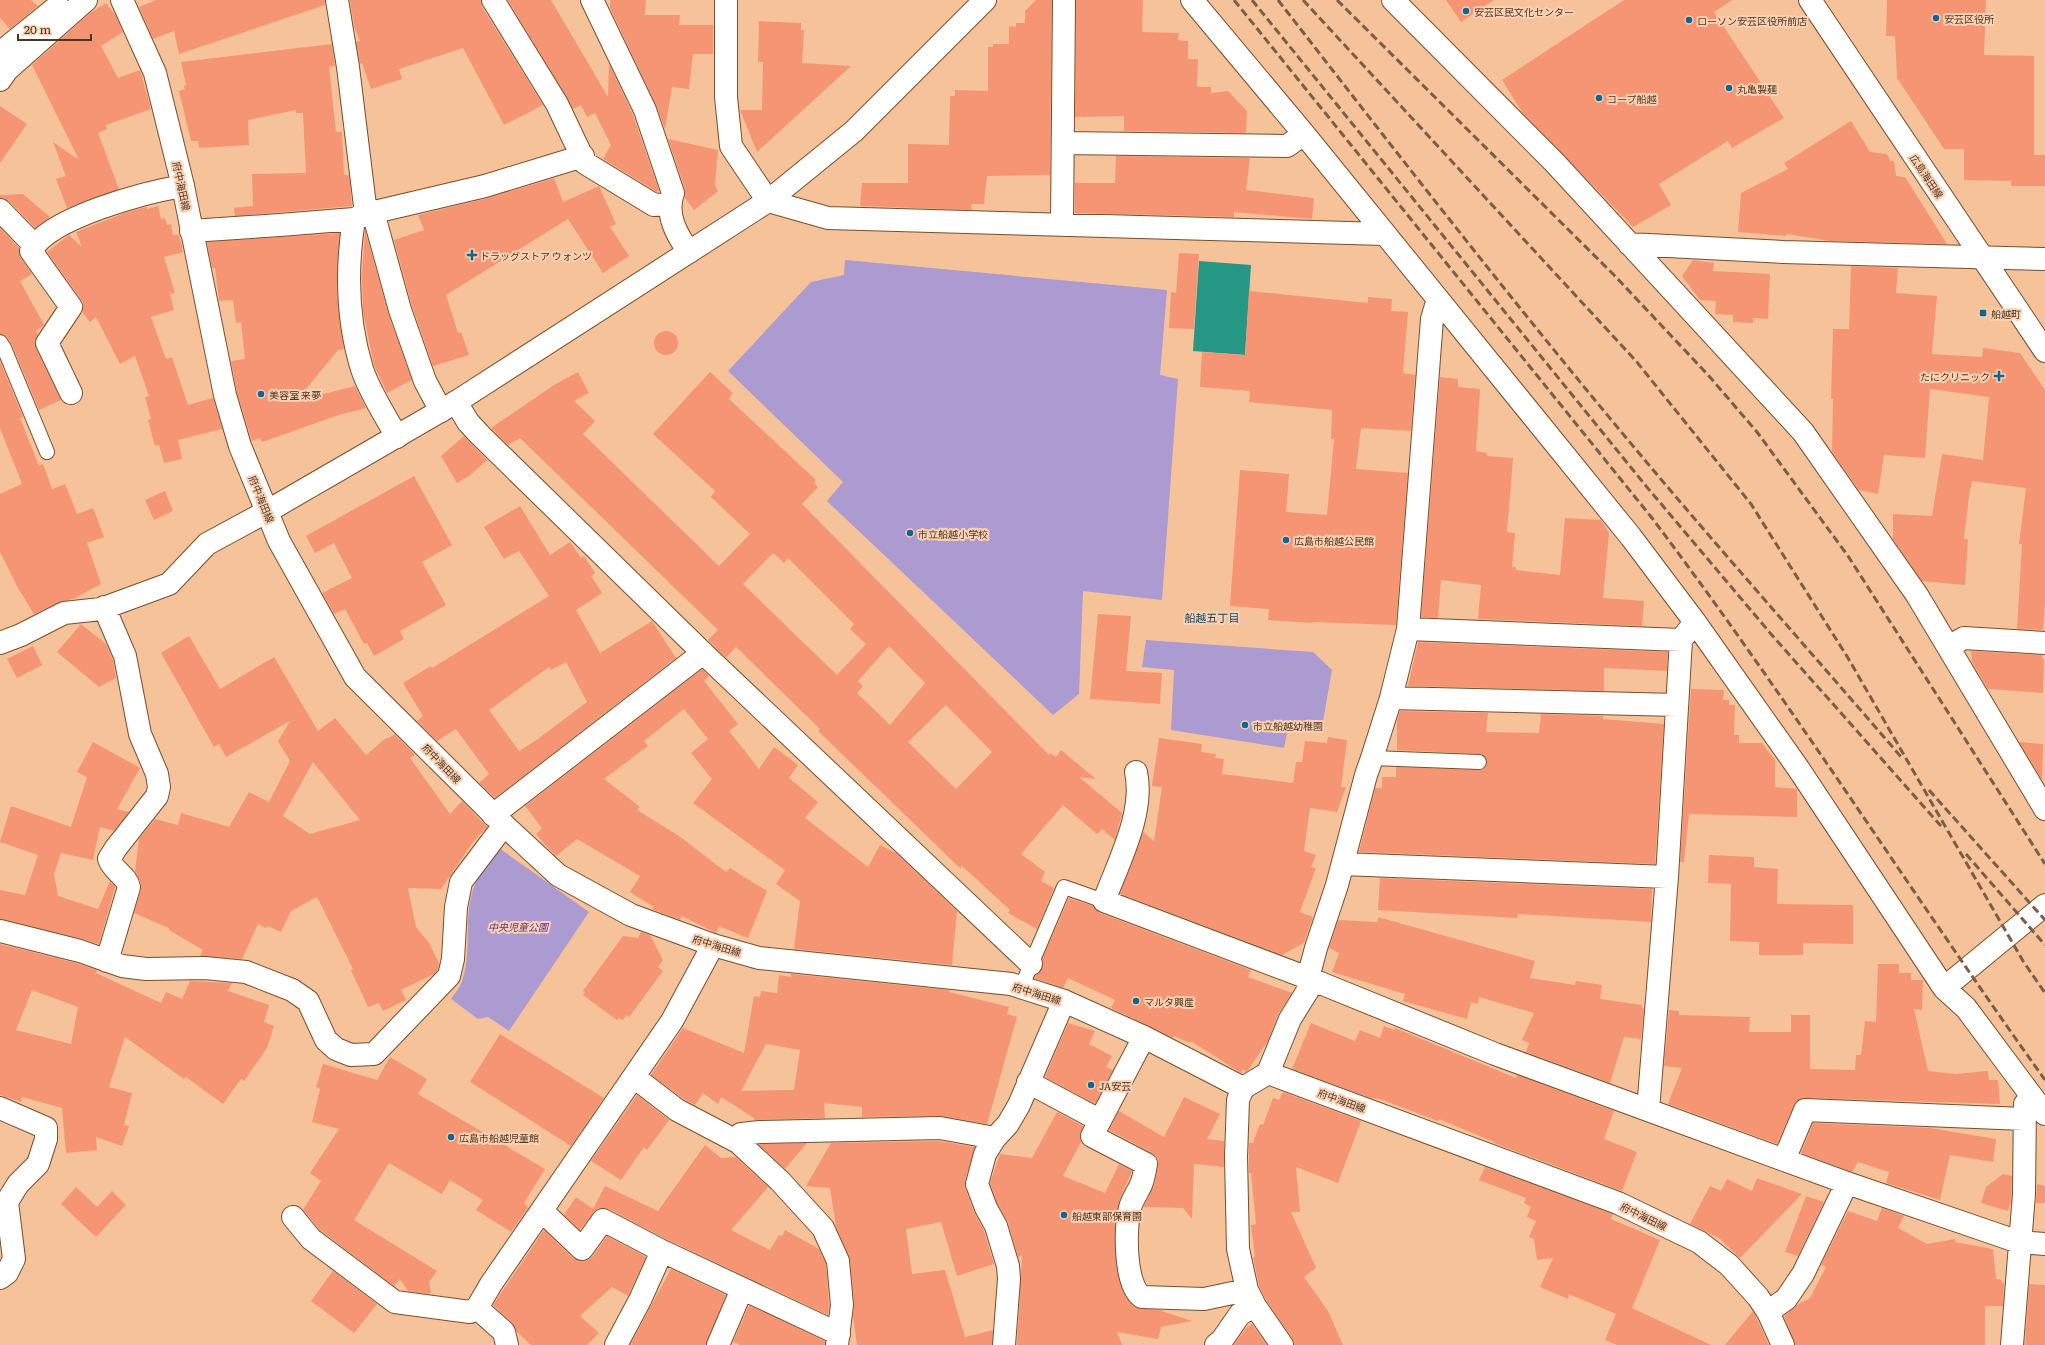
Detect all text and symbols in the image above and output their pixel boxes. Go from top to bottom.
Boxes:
place label: 安芸区民文化センター [1474,4,1574,19]
marker: 安芸区民文化センター [1461,6,1471,16]
place label: 安芸区役所 [1944,11,1994,26]
place label: ローソン安芸区役所前店 [1697,13,1807,28]
marker: 安芸区役所 [1931,13,1941,23]
marker: ローソン安芸区役所前店 [1684,15,1694,25]
scale bar [18,16,91,42]
text: 20 m [24,20,51,38]
place label: 丸亀製麺 [1737,81,1777,96]
marker: 丸亀製麺 [1724,83,1734,93]
place label: コープ船越 [1607,91,1656,106]
marker: コープ船越 [1594,93,1604,103]
street label: 広島海田線 [1907,151,1947,201]
street label: 府中海田線 [169,160,195,212]
place label: ドラッグストア ウォンツ [480,248,592,263]
marker: ドラッグストア ウォンツ [467,250,477,260]
place label: 船越町 [1991,306,2021,321]
marker: 船越町 [1978,308,1988,318]
place label: たにクリニック [1920,369,1990,384]
marker: たにクリニック [1993,370,2005,382]
place label: 美容室 来夢 [269,387,321,402]
marker: 美容室 来夢 [256,389,266,399]
street label: 府中海田線 [246,473,278,525]
place label: 市立船越小学校 [918,526,988,541]
marker: 市立船越小学校 [905,528,915,538]
place label: 広島市船越公民館 [1294,533,1374,548]
marker: 広島市船越公民館 [1281,535,1291,545]
district label: 船越五丁目 [1185,609,1240,625]
place label: 市立船越幼稚園 [1253,718,1323,733]
marker: 市立船越幼稚園 [1240,720,1250,730]
street label: 府中海田線 [419,740,465,786]
park label: 中央児童公園 [488,919,550,934]
street label: 府中海田線 [691,931,743,959]
street label: 府中海田線 [1011,979,1063,1007]
place label: マルタ興産 [1144,994,1194,1009]
marker: マルタ興産 [1131,996,1141,1006]
place label: JA安芸 [1099,1078,1131,1093]
marker: JA安芸 [1086,1080,1096,1090]
street label: 府中海田線 [1316,1084,1368,1116]
place label: 広島市船越児童館 [459,1130,539,1145]
marker: 広島市船越児童館 [446,1132,456,1142]
street label: 府中海田線 [1618,1198,1670,1234]
place label: 船越東部保育園 [1072,1208,1142,1223]
marker: 船越東部保育園 [1059,1210,1069,1220]

